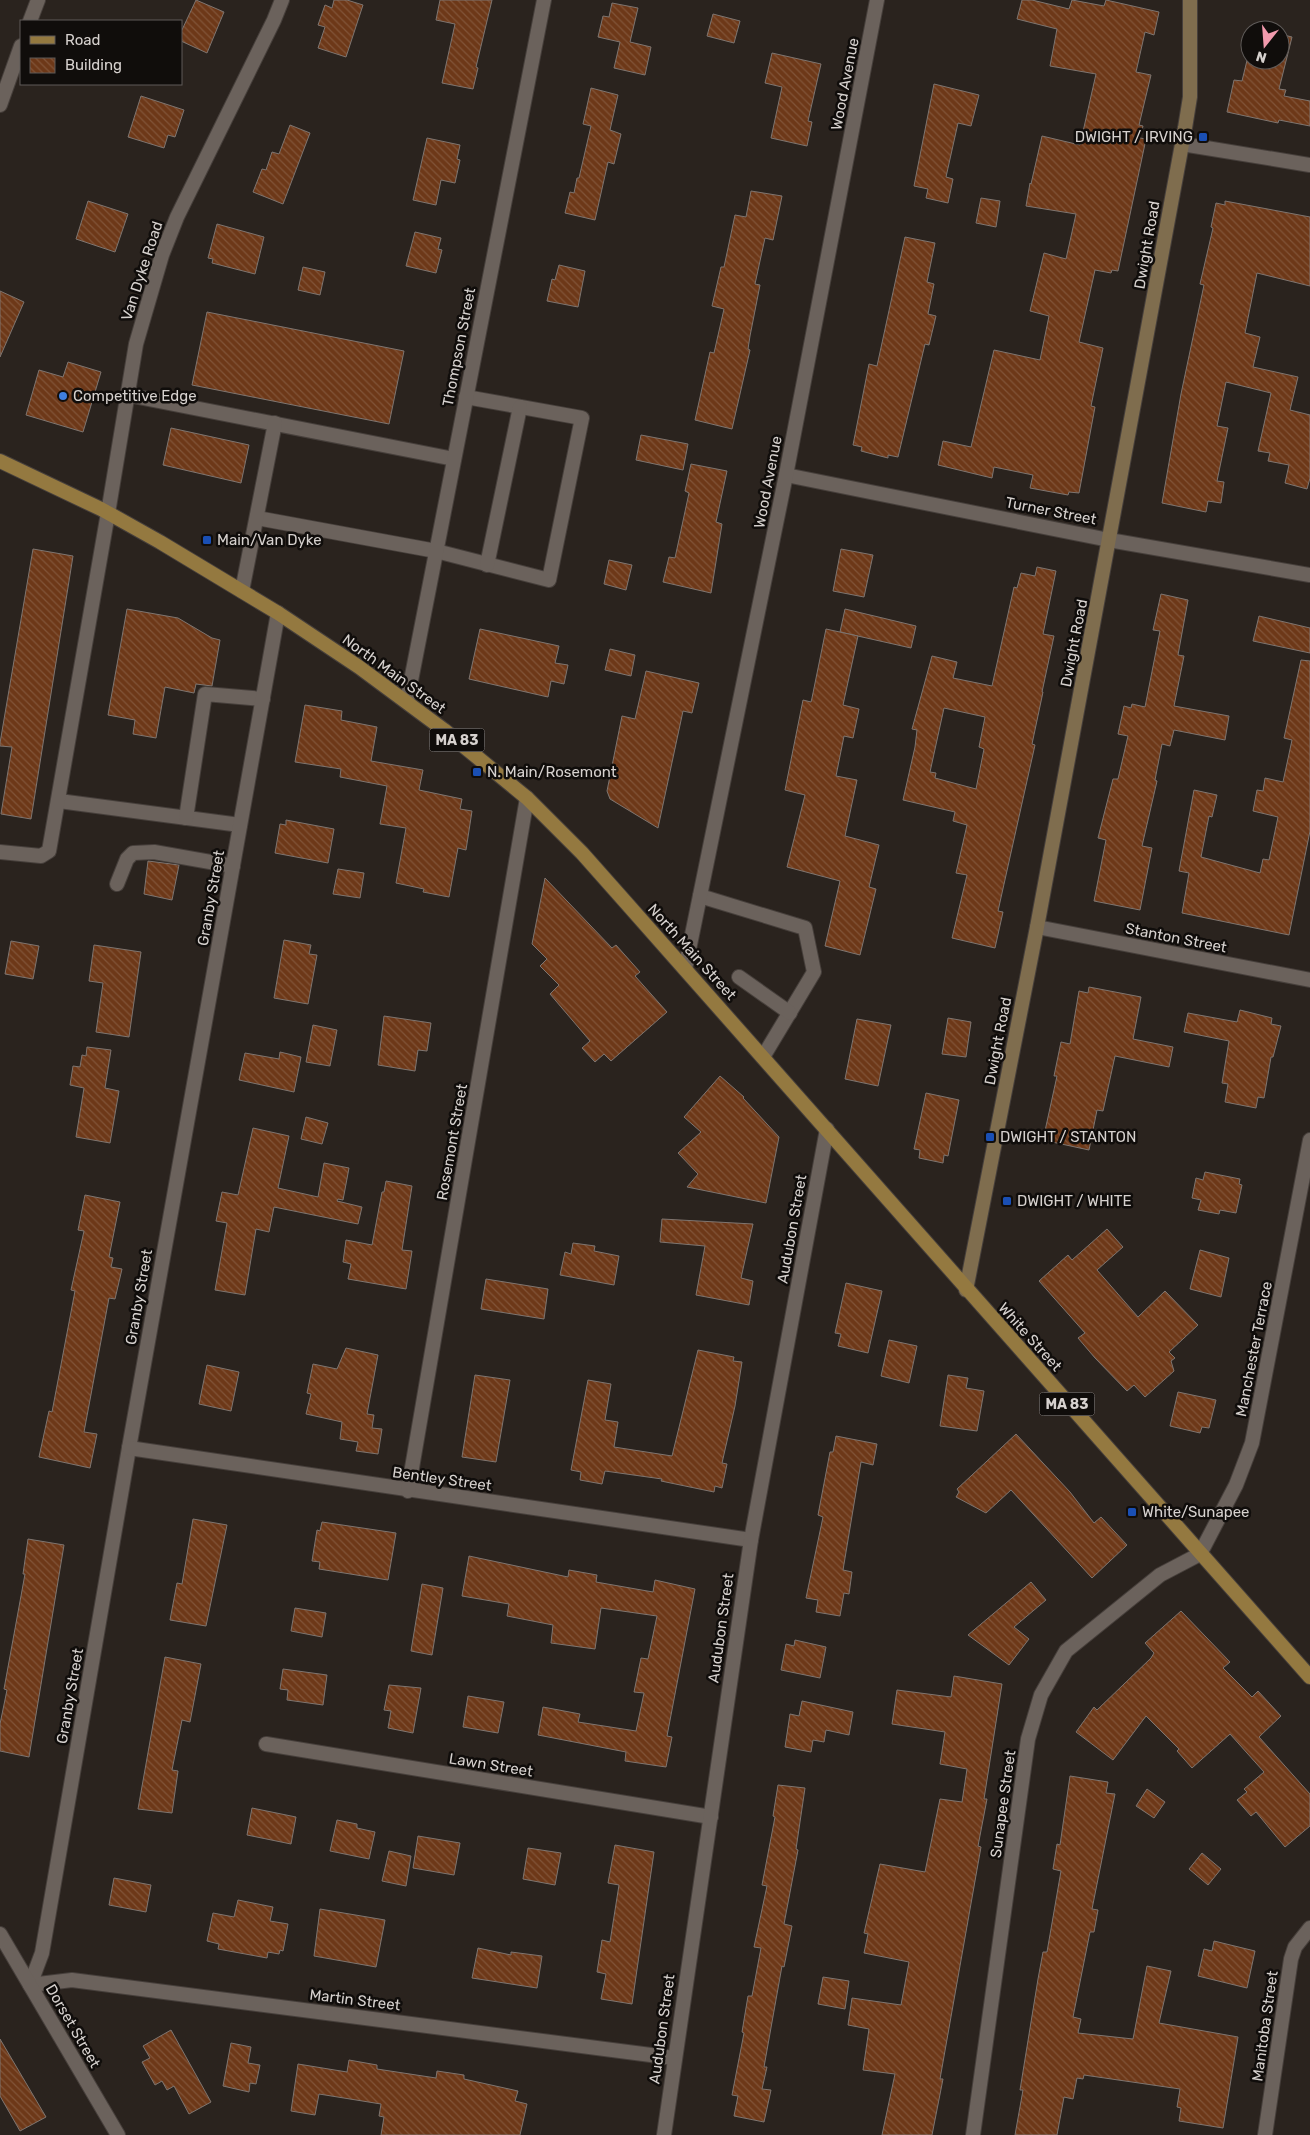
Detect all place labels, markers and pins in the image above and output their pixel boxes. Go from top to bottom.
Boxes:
place label: DWIGHT / IRVING [1075,128,1193,146]
marker: DWIGHT / IRVING [1197,131,1209,143]
place label: Competitive Edge [73,387,197,405]
marker: Competitive Edge [57,390,69,402]
place label: Main/Van Dyke [217,531,322,549]
marker: Main/Van Dyke [201,534,213,546]
place label: N. Main/Rosemont [487,763,617,781]
marker: N. Main/Rosemont [471,766,483,778]
place label: DWIGHT / STANTON [1000,1128,1136,1146]
marker: DWIGHT / STANTON [984,1131,996,1143]
place label: DWIGHT / WHITE [1017,1192,1132,1210]
marker: DWIGHT / WHITE [1001,1195,1013,1207]
place label: White/Sunapee [1142,1503,1249,1521]
marker: White/Sunapee [1126,1506,1138,1518]

